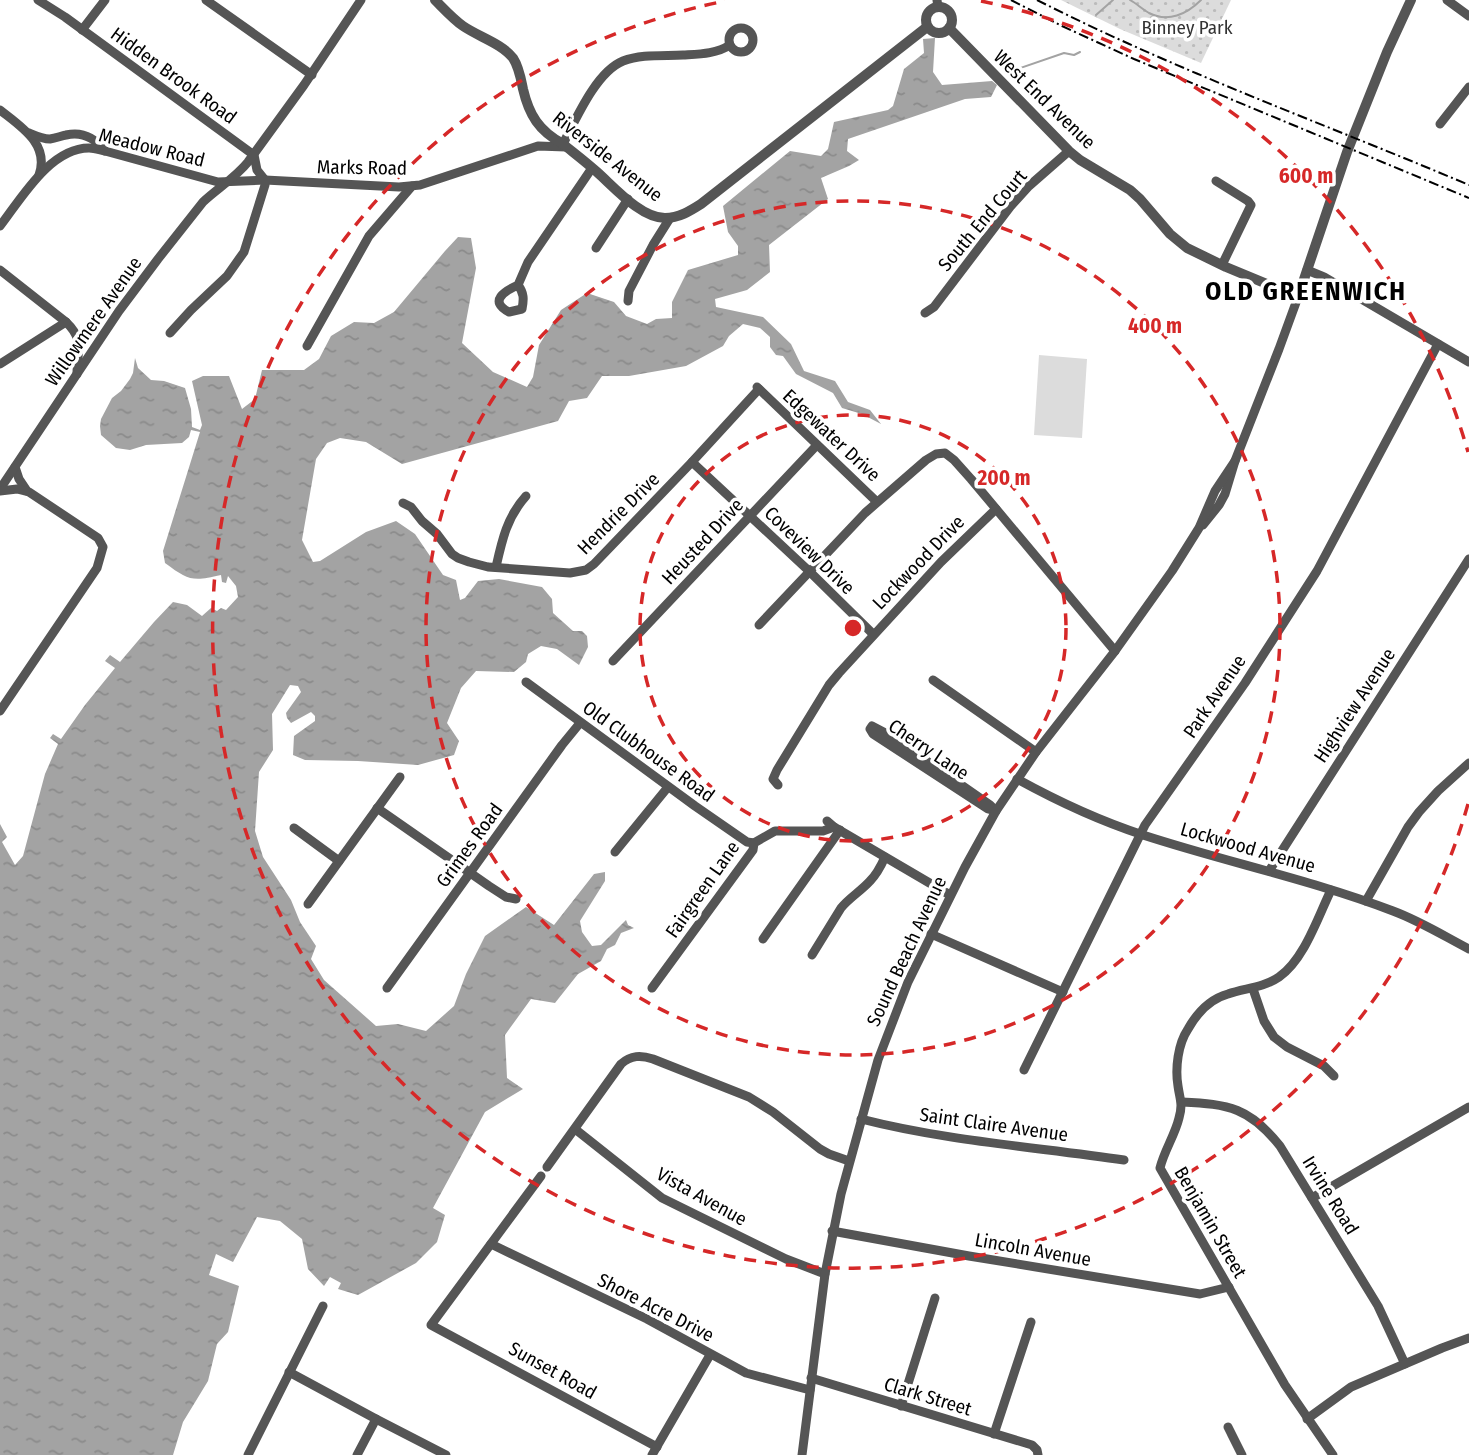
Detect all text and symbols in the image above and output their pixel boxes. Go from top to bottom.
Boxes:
park label: Binney Park [1141,16,1233,39]
street label: Hidden Brook Road [106,22,241,129]
street label: West End Avenue [989,45,1100,154]
street label: Riverside Avenue [548,106,667,206]
street label: Meadow Road [96,123,207,172]
street label: Marks Road [317,155,407,180]
text: 600 m [1279,163,1333,189]
street label: South End Court [933,164,1032,276]
street label: Willowmere Avenue [40,252,147,390]
district label: OLD GREENWICH [1205,276,1407,307]
text: 400 m [1128,313,1182,339]
street label: Edgewater Drive [778,384,885,486]
text: 200 m [976,465,1031,491]
street label: Hendrie Drive [573,468,664,559]
street label: Heusted Drive [657,494,748,589]
street label: Coveview Drive [760,502,860,599]
street label: Lockwood Drive [868,510,969,614]
centre of rings [841,616,865,640]
street label: Highview Avenue [1309,644,1400,767]
street label: Park Avenue [1178,650,1251,742]
street label: Old Clubhouse Road [578,696,719,807]
street label: Cherry Lane [884,714,973,785]
street label: Grimes Road [431,799,508,892]
street label: Lockwood Avenue [1178,817,1318,878]
street label: Fairgreen Lane [661,836,744,942]
street label: Sound Beach Avenue [862,873,951,1030]
street label: Saint Claire Avenue [918,1103,1070,1146]
street label: Irvine Road [1297,1152,1364,1239]
street label: Vista Avenue [653,1162,751,1231]
street label: Benjamin Street [1169,1163,1252,1283]
street label: Lincoln Avenue [973,1228,1093,1271]
street label: Shore Acre Drive [594,1268,718,1347]
street label: Sunset Road [505,1337,601,1404]
street label: Clark Street [881,1372,975,1421]

